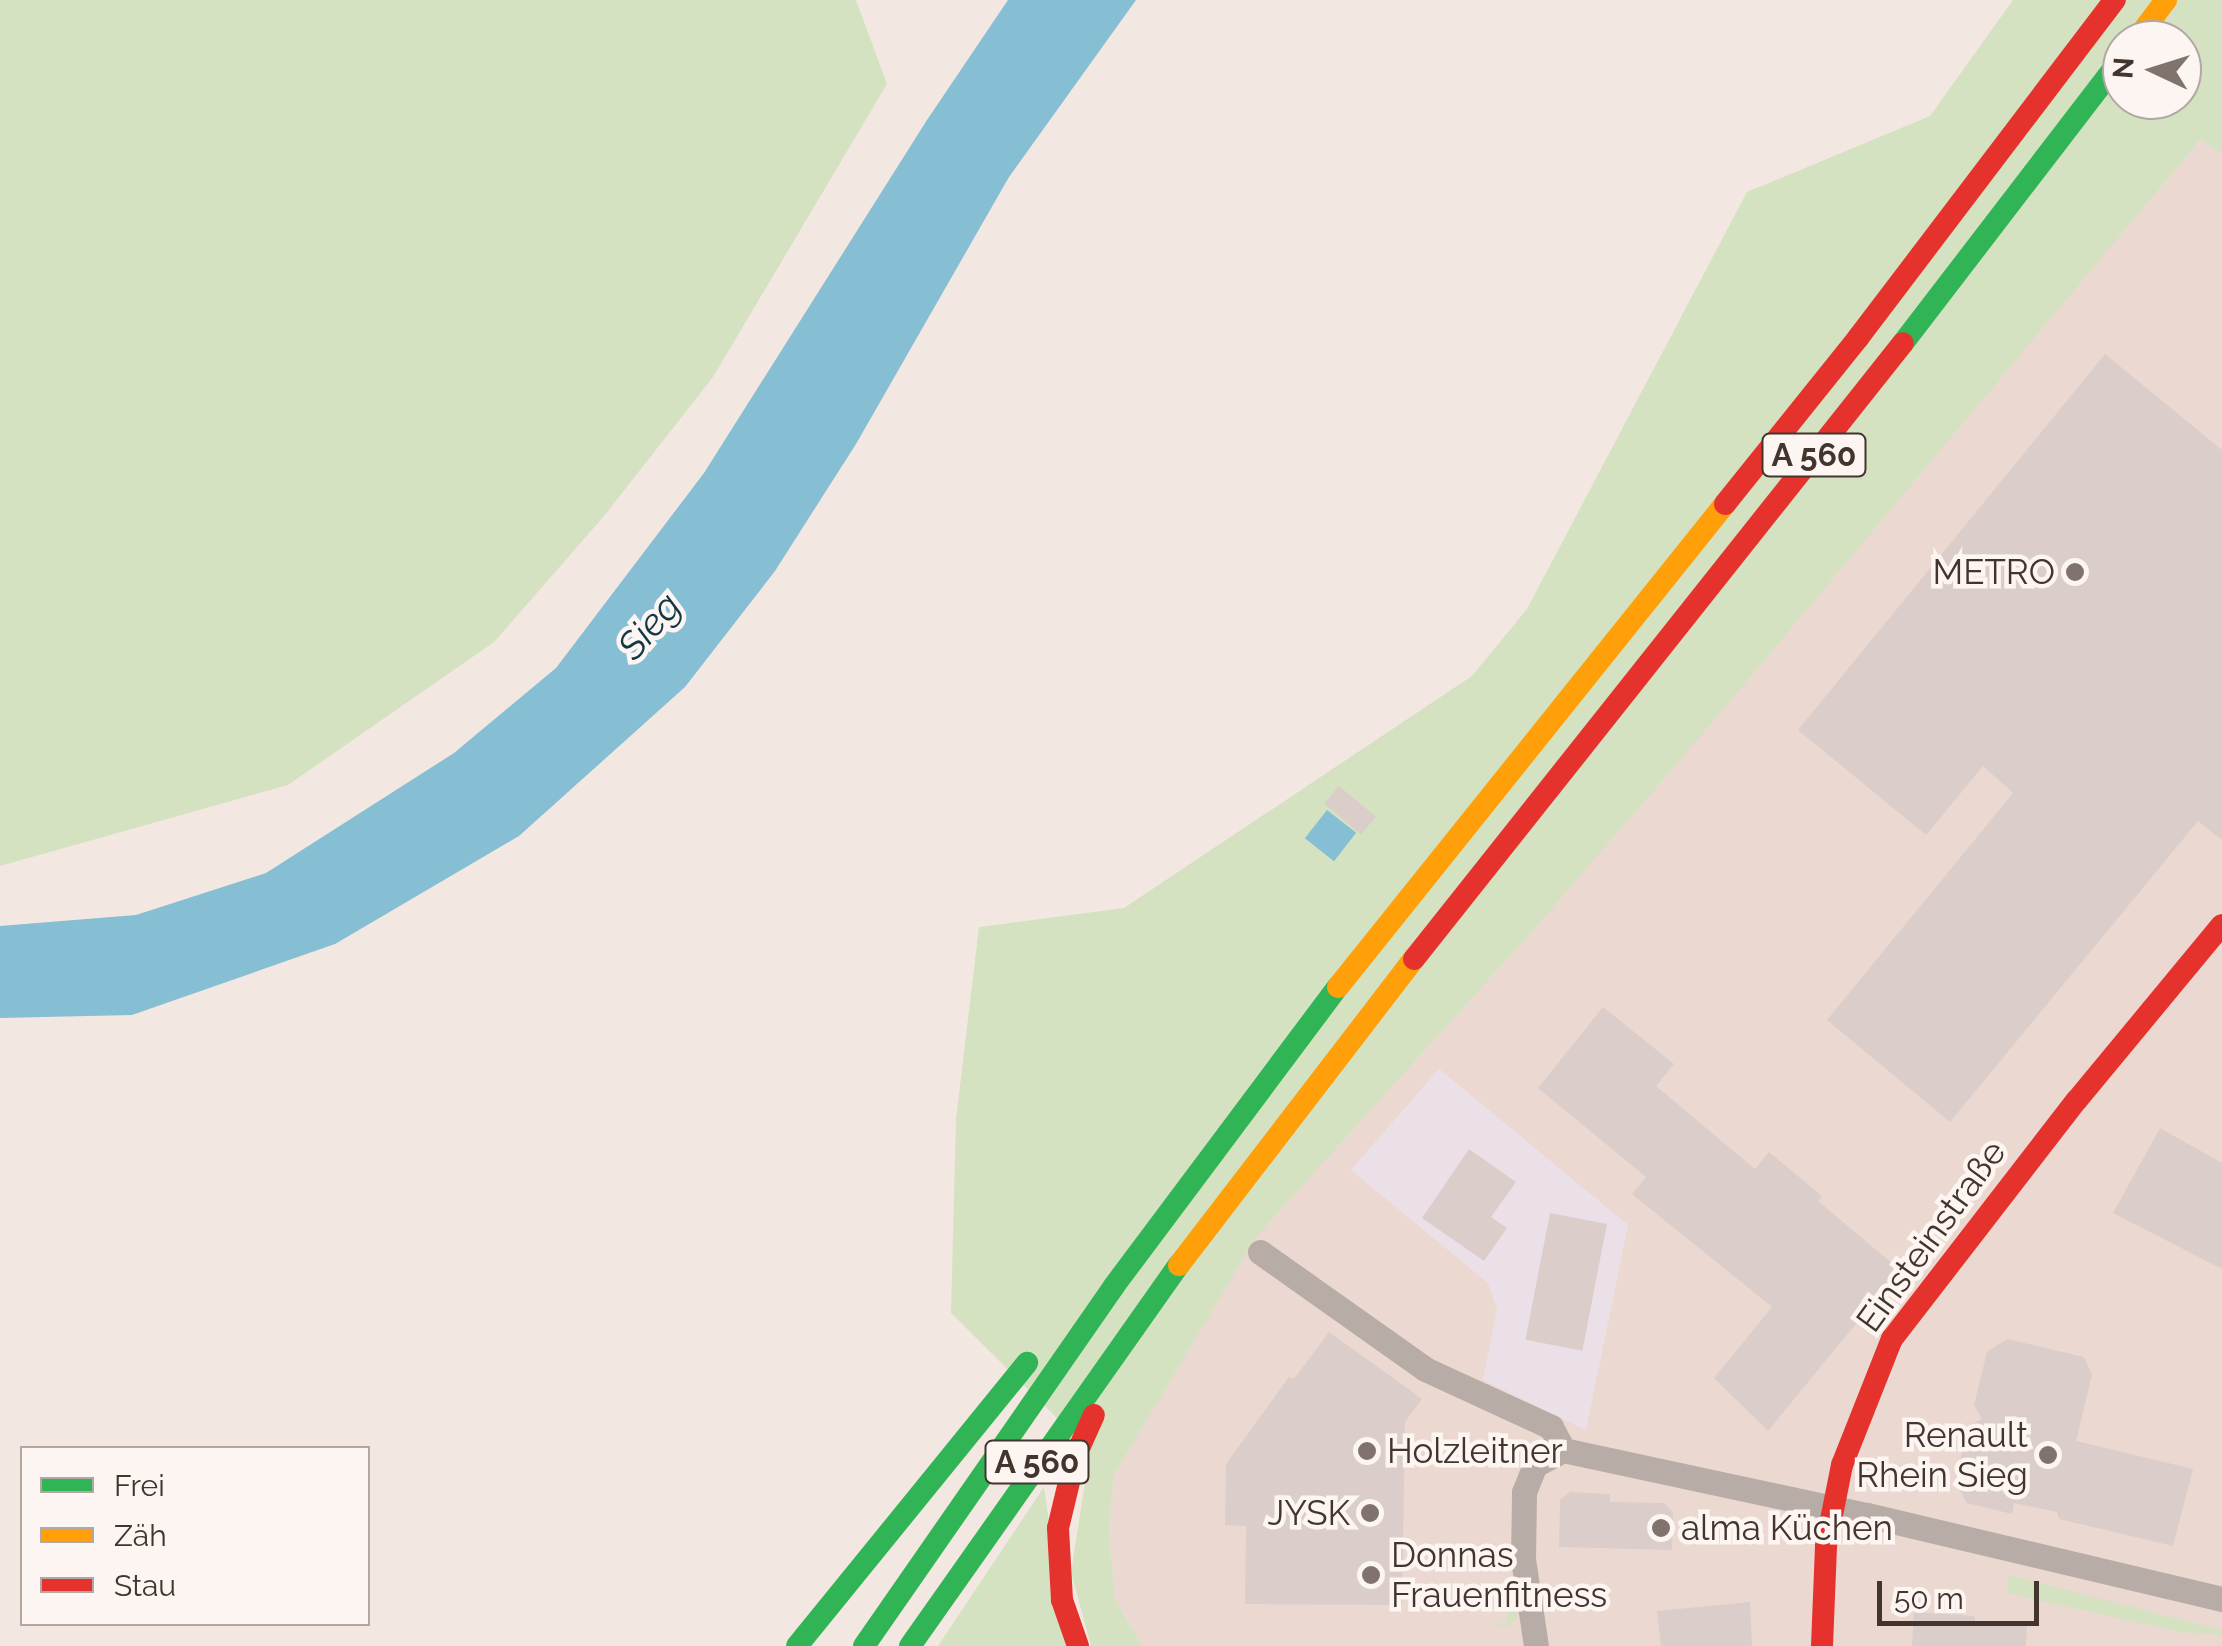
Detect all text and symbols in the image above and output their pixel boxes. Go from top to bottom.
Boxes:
north arrow [2102,20,2202,120]
text: N [2106,56,2141,80]
road number: A 560 [1759,428,1869,482]
place label: METRO [1933,551,2055,593]
marker: METRO [2064,561,2086,583]
water label: Sieg [608,583,690,669]
street label: Einsteinstraße [1848,1132,2014,1340]
place label: Renault Rhein Sieg [1856,1414,2028,1496]
place label: Holzleitner [1387,1430,1563,1472]
road number: A 560 [982,1435,1092,1489]
marker: Holzleitner [1356,1440,1378,1462]
marker: Renault Rhein Sieg [2037,1444,2059,1466]
legend [20,1446,370,1626]
text: Frei [114,1468,165,1503]
place label: JYSK [1267,1492,1350,1534]
marker: JYSK [1359,1502,1381,1524]
place label: alma Küchen [1681,1507,1893,1549]
marker: alma Küchen [1650,1517,1672,1539]
text: Zäh [114,1518,167,1553]
place label: Donnas Frauenfitness [1391,1534,1607,1616]
scale bar [1882,1561,2044,1623]
marker: Donnas Frauenfitness [1360,1564,1382,1586]
text: Stau [114,1568,176,1603]
text: 50 m [1894,1581,1964,1616]

